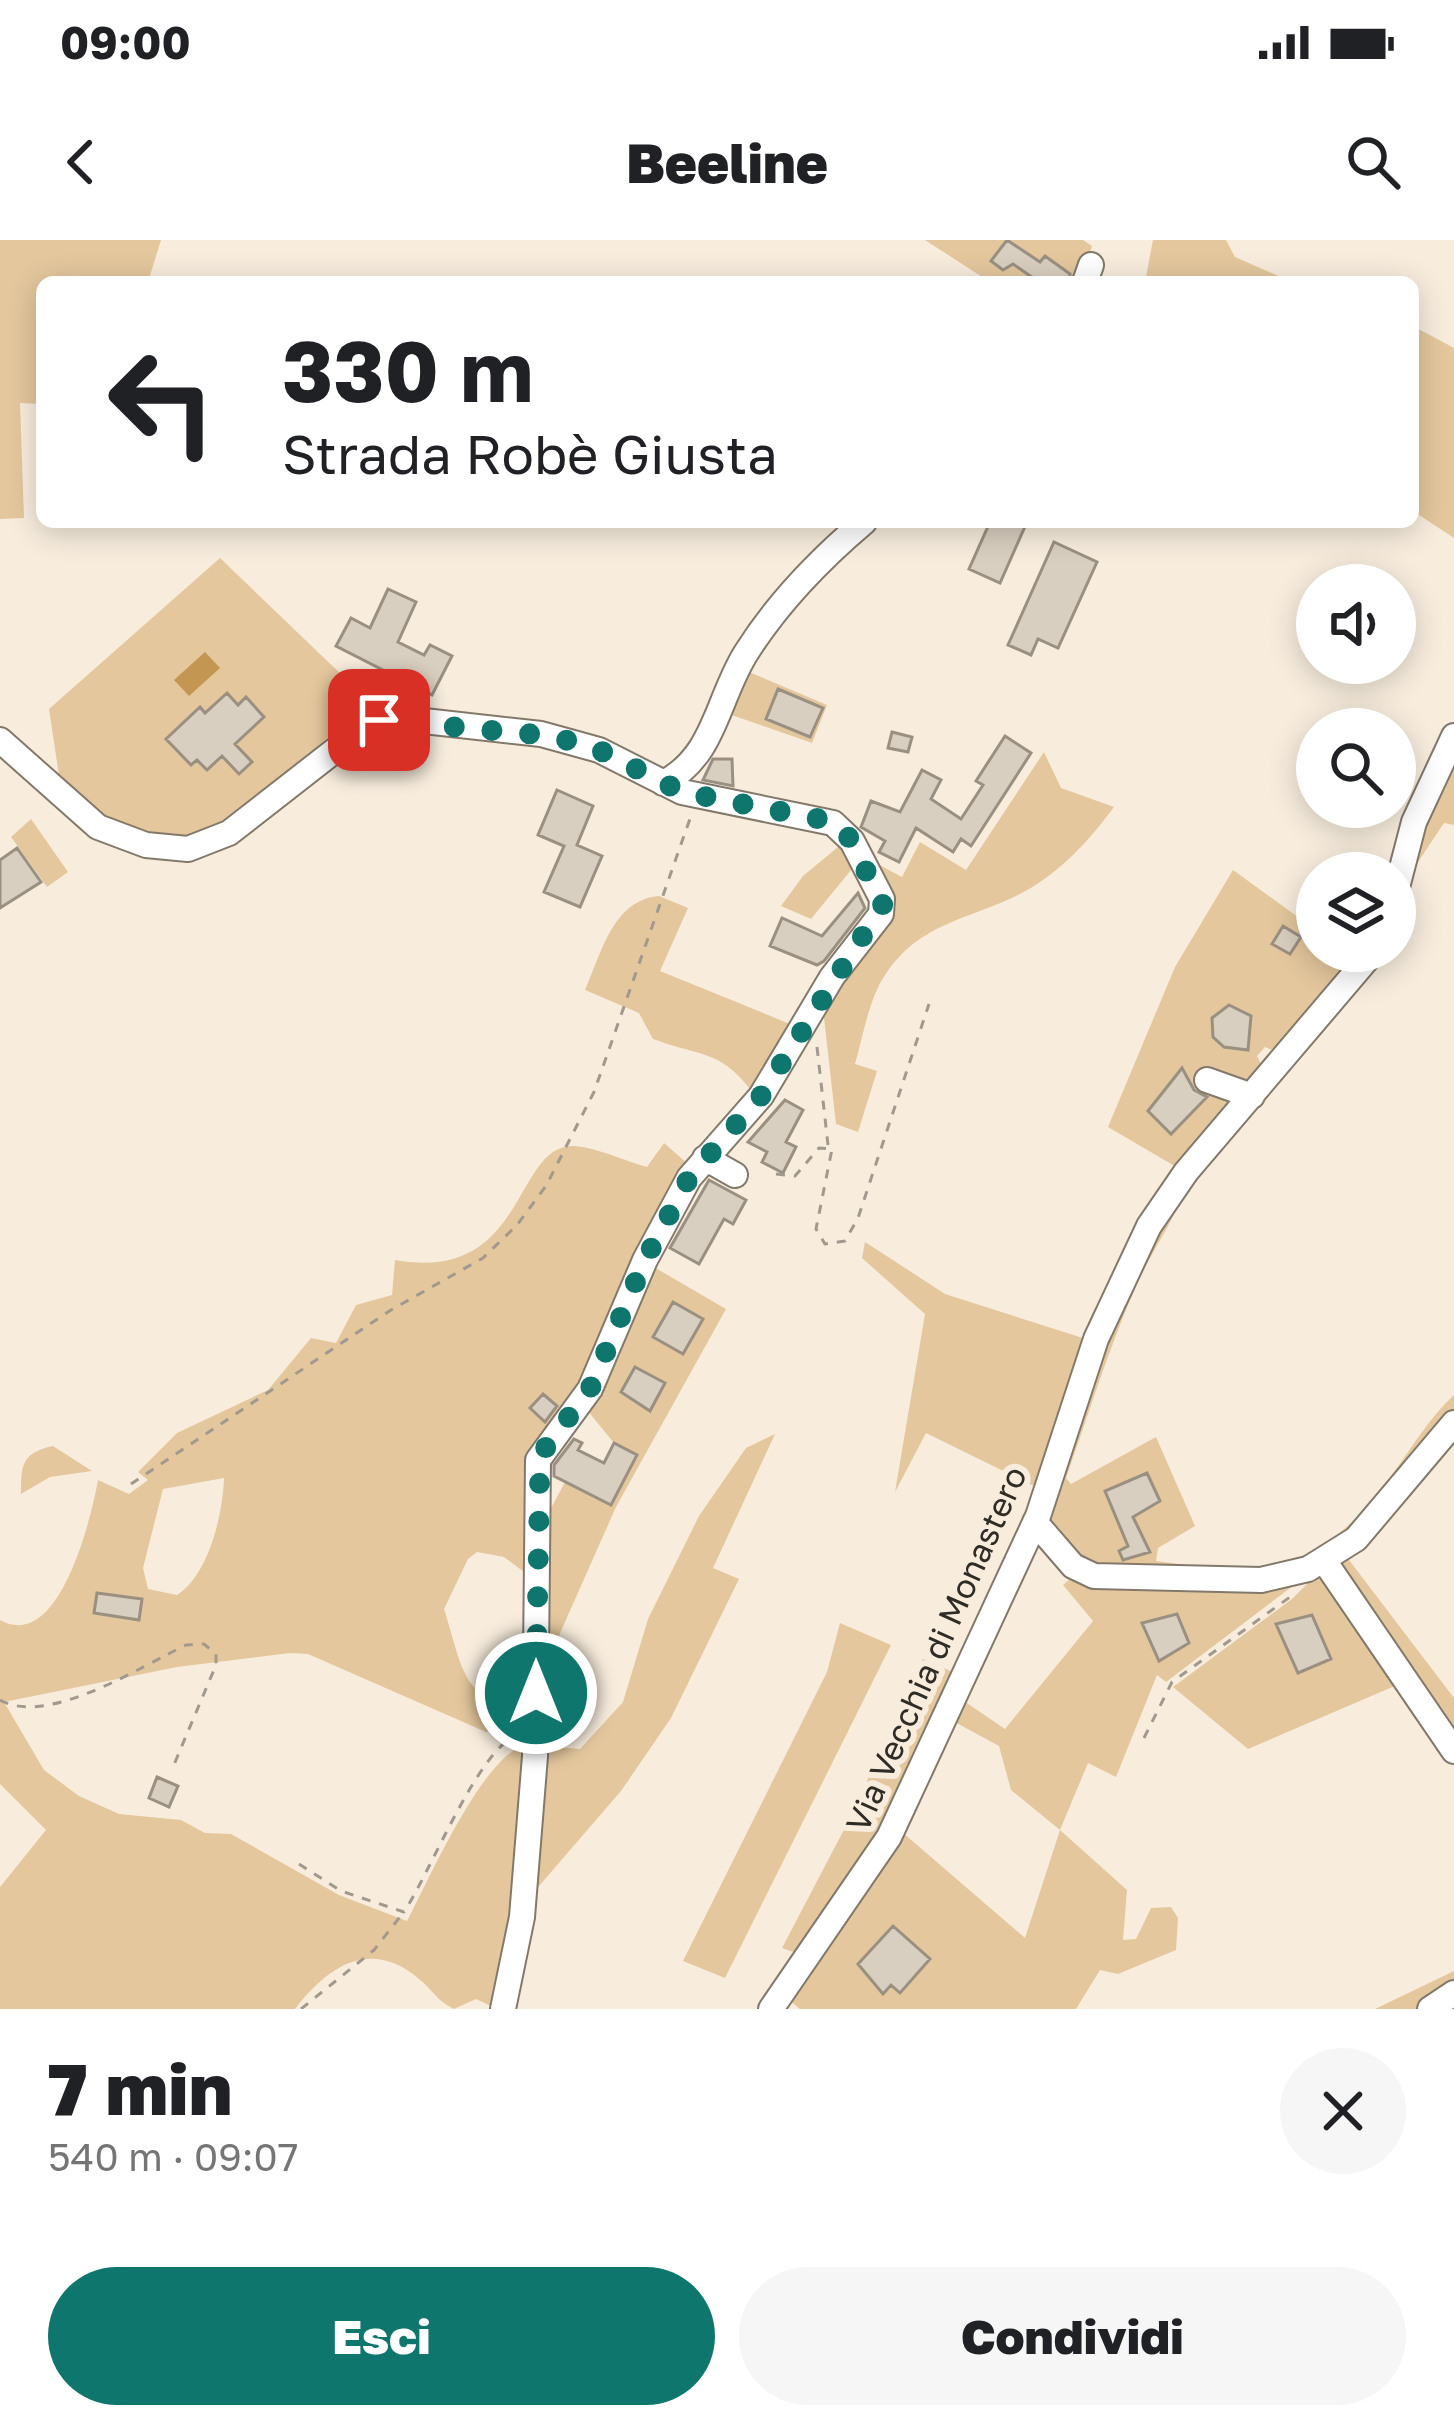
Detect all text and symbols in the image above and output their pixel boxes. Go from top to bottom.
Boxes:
text: 09:00 [60,15,191,69]
icon: back [48,129,114,195]
icon: search [1340,129,1406,195]
text: Beeline [626,130,828,195]
text: 330 m [282,320,534,420]
icon: left [84,324,240,480]
text: Strada Robè Giusta [282,421,778,486]
map controls [1296,564,1416,972]
button: sound [1296,564,1416,684]
pin [328,669,430,771]
icon: arrive [346,687,412,753]
button: search [1296,708,1416,828]
button: layers [1296,852,1416,972]
street label: Via Vecchia di Monastero [837,1460,1034,1838]
position arrow [473,1630,599,1756]
text: 7 min [48,2044,232,2131]
button: close [1280,2048,1406,2174]
text: 540 m · 09:07 [48,2133,298,2180]
button: Esci [48,2267,715,2405]
button: Condividi [739,2267,1406,2405]

